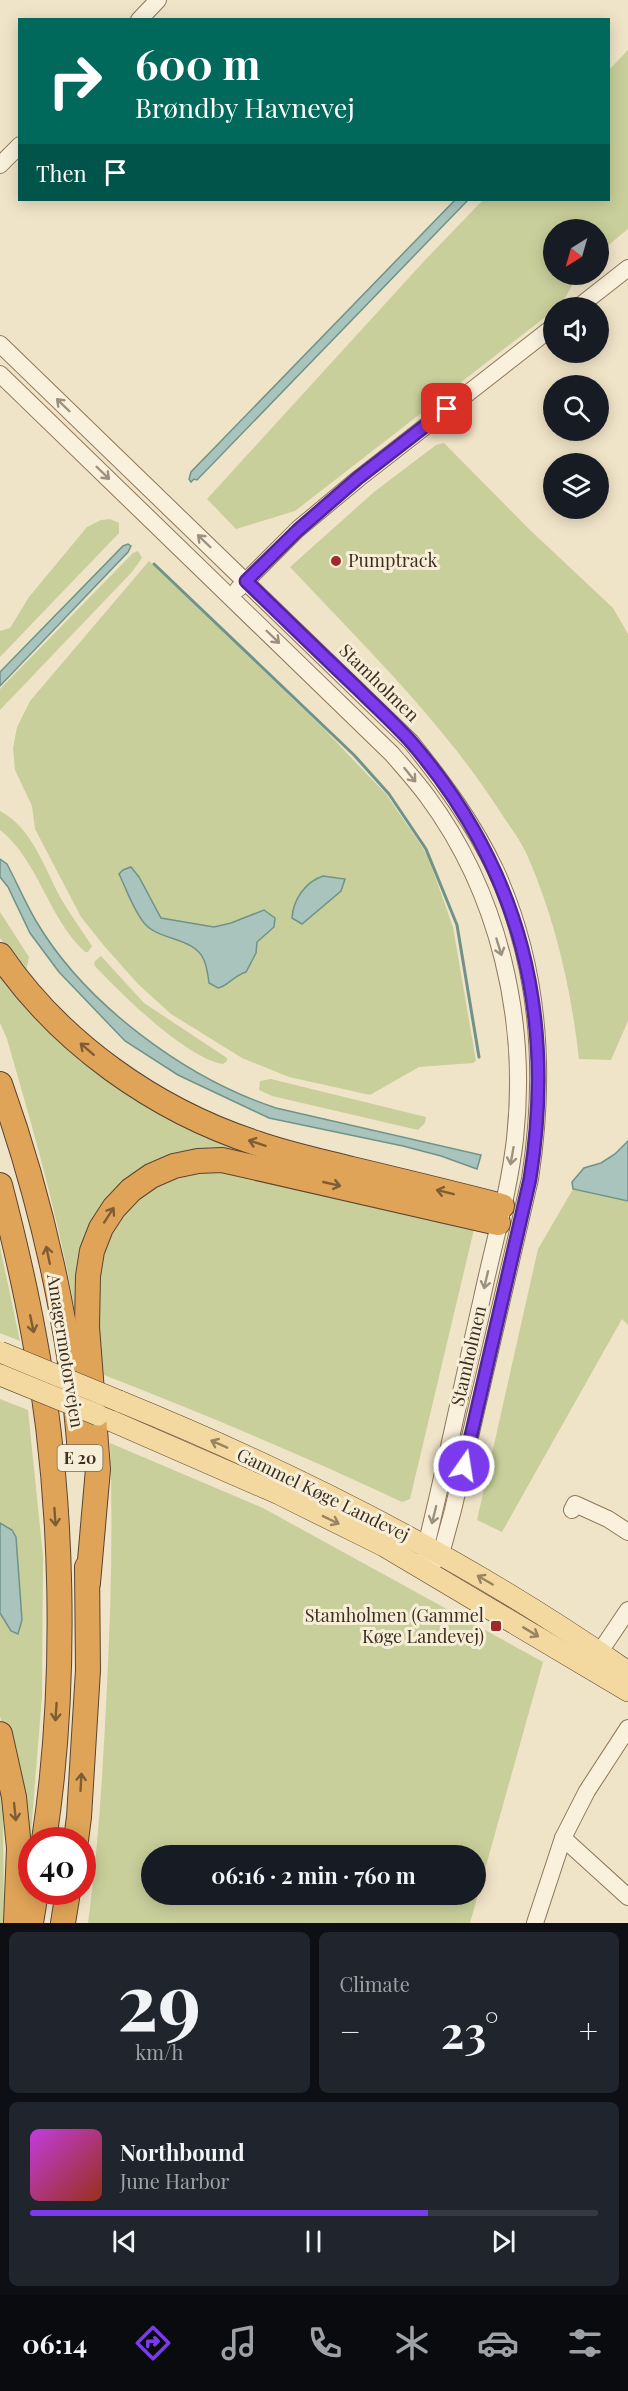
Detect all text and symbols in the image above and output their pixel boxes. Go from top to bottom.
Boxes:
text: 600 m [135,35,261,91]
icon: right [36,42,114,120]
text: Brøndby Havnevej [135,89,355,125]
icon: arrive [99,156,132,189]
text: Then [36,158,87,188]
north arrow [543,219,609,285]
map controls [543,219,609,519]
button: sound [543,297,609,363]
button: search [543,375,609,441]
pin [421,383,472,434]
icon: arrive [430,392,463,425]
one-way arrow [56,398,71,412]
button: layers [543,453,609,519]
one-way arrow [95,466,110,480]
one-way arrow [196,533,211,548]
place label: Pumptrack [348,548,438,572]
marker: Pumptrack [329,554,343,568]
one-way arrow [265,629,280,644]
street label: Stamholmen [335,638,425,727]
one-way arrow [403,767,416,783]
one-way arrow [495,937,506,956]
one-way arrow [80,1042,95,1056]
one-way arrow [248,1137,267,1148]
one-way arrow [506,1145,517,1165]
one-way arrow [323,1179,342,1191]
one-way arrow [436,1185,455,1197]
one-way arrow [104,1207,116,1224]
one-way arrow [42,1245,53,1265]
one-way arrow [479,1270,491,1289]
street label: Amagermotorvejen [42,1271,90,1430]
street label: Stamholmen [445,1303,491,1408]
one-way arrow [27,1314,38,1333]
position arrow [432,1434,496,1498]
one-way arrow [211,1438,229,1450]
street label: Gammel Køge Landevej [233,1442,414,1546]
road number: E 20 [58,1445,103,1471]
one-way arrow [427,1505,439,1524]
one-way arrow [50,1507,61,1527]
one-way arrow [322,1515,340,1526]
one-way arrow [477,1574,494,1586]
place label: Stamholmen (Gammel Køge Landevej) [305,1603,484,1648]
marker: Stamholmen (Gammel Køge Landevej) [489,1619,503,1633]
one-way arrow [522,1627,539,1639]
one-way arrow [50,1702,61,1722]
one-way arrow [76,1773,87,1793]
one-way arrow [10,1801,21,1821]
speed limit sign: 40 [18,1827,96,1905]
text: 06:16 · 2 min · 760 m [211,1860,416,1890]
text: 29 [117,1947,201,2051]
text: Climate [340,1970,410,1997]
text: 23° [441,2000,499,2060]
text: − [340,2008,361,2052]
text: + [579,2008,598,2052]
text: km/h [135,2038,183,2065]
text: Northbound [120,2137,245,2167]
text: June Harbor [120,2167,230,2194]
icon: previous [108,2225,141,2258]
icon: pause [297,2225,330,2258]
icon: next [487,2225,520,2258]
icon: directions [132,2322,174,2364]
icon: music [218,2322,260,2364]
icon: phone [304,2322,346,2364]
icon: climate [391,2322,433,2364]
icon: car [477,2322,519,2364]
icon: filters [564,2322,606,2364]
text: 06:14 [22,2325,87,2361]

